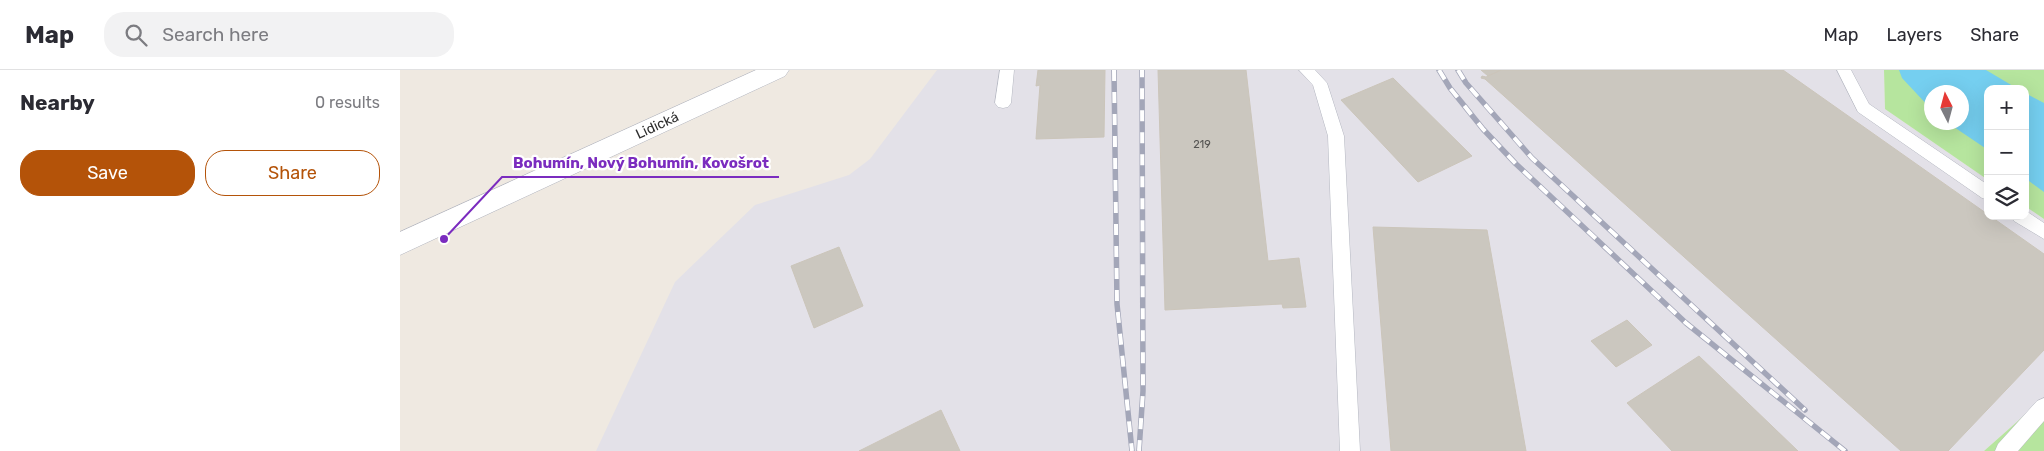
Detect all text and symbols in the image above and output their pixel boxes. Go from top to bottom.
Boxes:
search box [104,12,454,57]
text: Map [25,21,74,49]
icon: search [122,21,150,49]
text: Search here [162,23,269,46]
text: Map [1824,24,1859,46]
text: Layers [1887,24,1942,46]
text: Share [1970,24,2019,46]
north arrow [1924,85,1969,130]
map controls [1984,85,2029,220]
button: + [1984,85,2029,130]
text: Nearby [20,90,95,115]
text: 0 results [315,93,380,112]
street label: Lidická [633,108,681,143]
button: − [1984,130,2029,175]
house number: 219 [1193,138,1211,151]
callout: Bohumín, Nový Bohumín, Kovošrot [502,147,779,177]
button: Save [20,150,195,196]
button: Share [205,150,380,196]
text: Bohumín, Nový Bohumín, Kovošrot [513,154,769,172]
button: layers [1984,175,2029,220]

